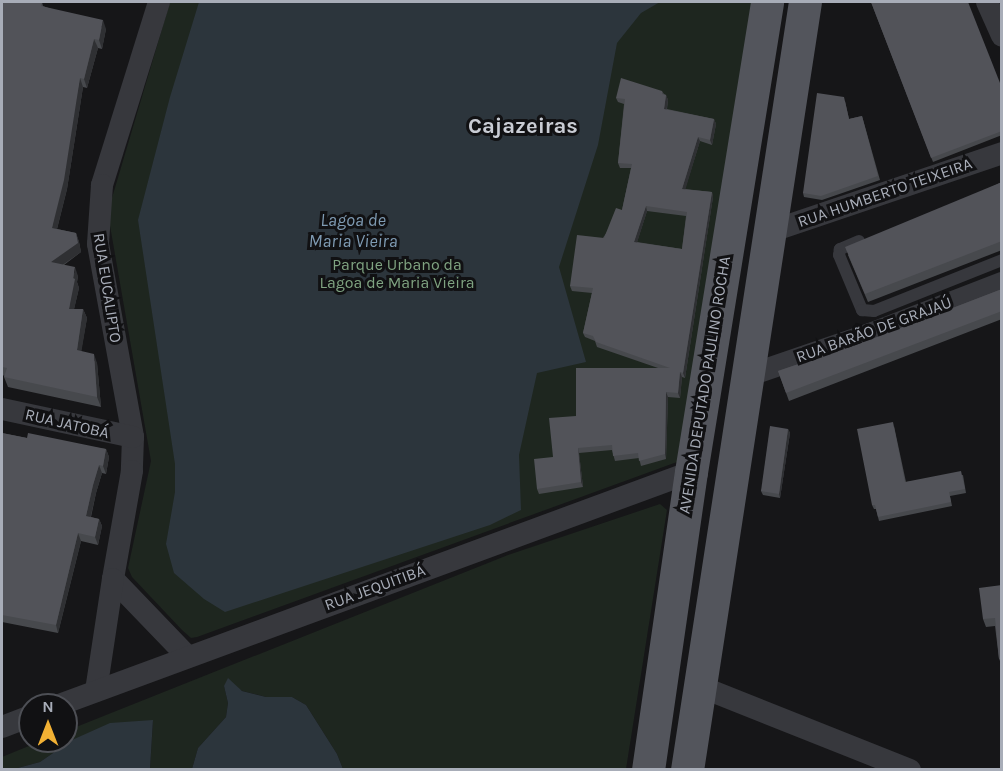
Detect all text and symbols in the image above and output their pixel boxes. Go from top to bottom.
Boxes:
district label: Cajazeiras [468,114,578,140]
street label: RUA HUMBERTO TEIXEIRA [795,154,975,232]
water label: Lagoa de Maria Vieira [308,210,398,252]
street label: RUA EUCALIPTO [89,232,125,344]
park label: Parque Urbano da Lagoa de Maria Vieira [319,255,475,293]
street label: AVENIDA DEPUTADO PAULINO ROCHA [675,255,735,515]
street label: RUA BARÃO DE GRAJAÚ [794,293,954,367]
street label: RUA JATOBÁ [23,405,111,443]
street label: RUA JEQUITIBÁ [322,561,428,615]
north arrow [18,693,78,753]
text: N [42,697,54,716]

